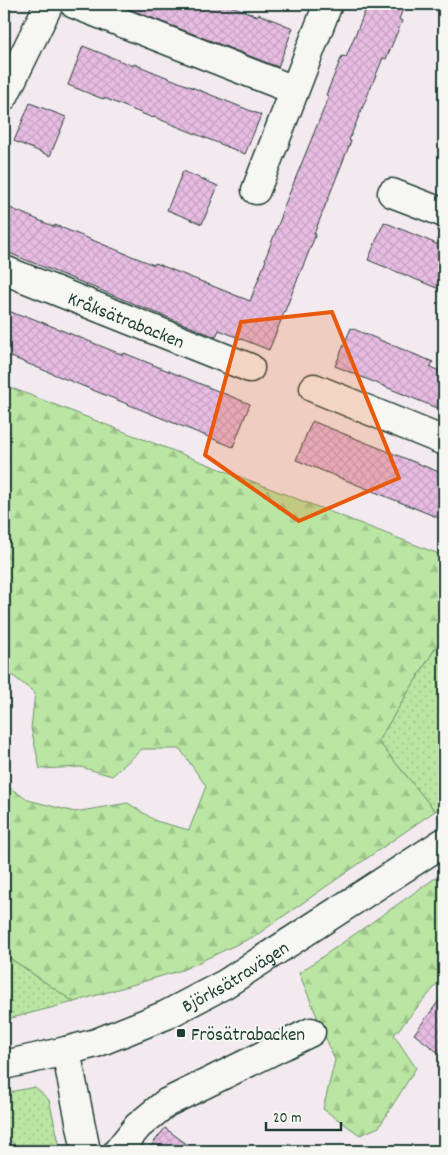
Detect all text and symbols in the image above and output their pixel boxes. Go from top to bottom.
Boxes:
street label: Kråksätrabacken [63,287,188,357]
street label: Björksätravägen [178,936,295,1021]
place label: Frösätrabacken [191,1023,305,1050]
marker: Frösätrabacken [175,1027,187,1039]
scale bar [266,1100,340,1132]
text: 20 m [273,1108,301,1130]

